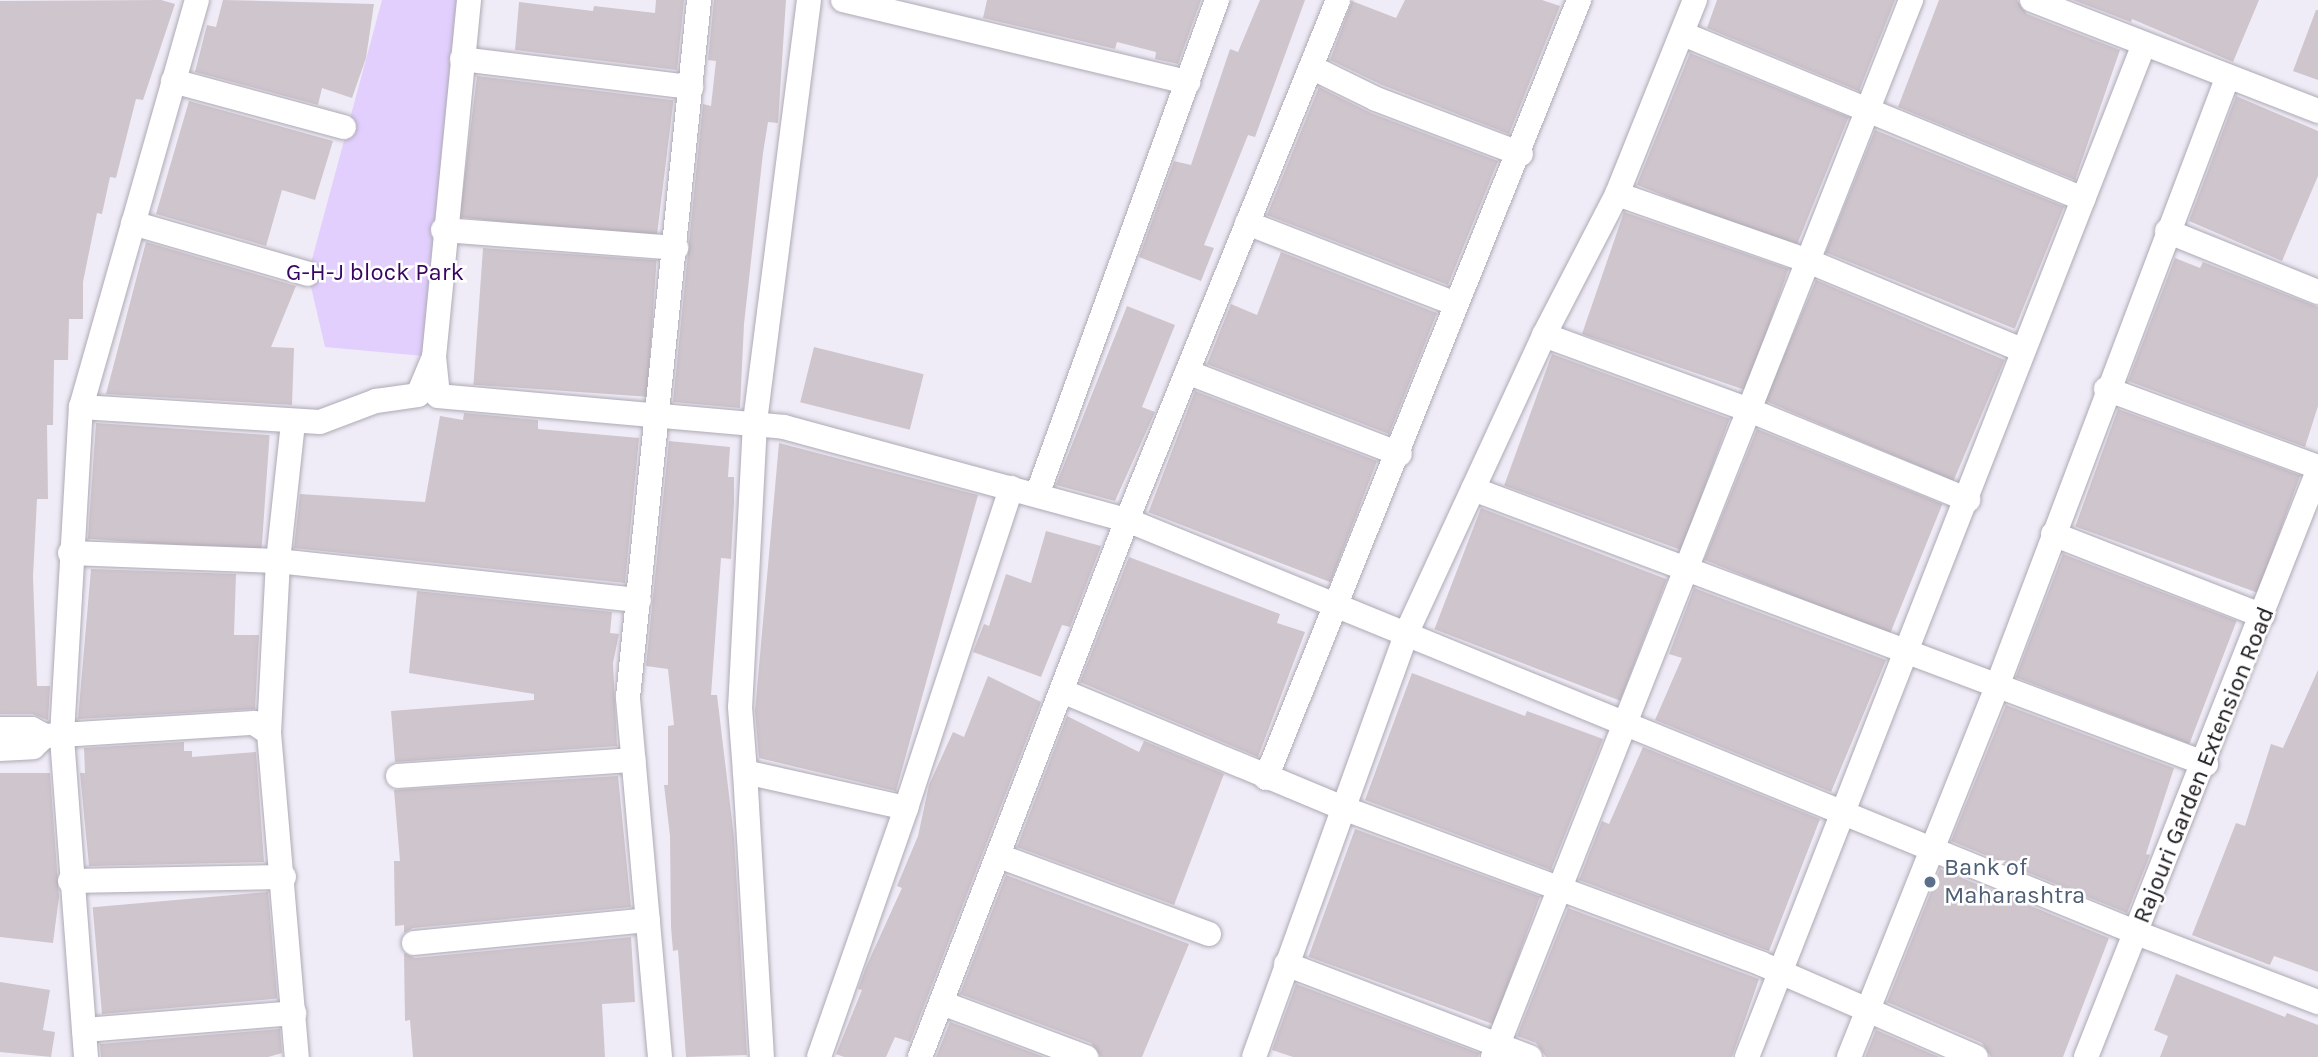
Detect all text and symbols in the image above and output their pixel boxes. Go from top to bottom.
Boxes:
park label: G-H-J block Park [286,259,464,287]
street label: Rajouri Garden Extension Road [2127,603,2281,927]
place label: Bank of Maharashtra [1944,854,2085,910]
marker: Bank of Maharashtra [1922,874,1938,890]

